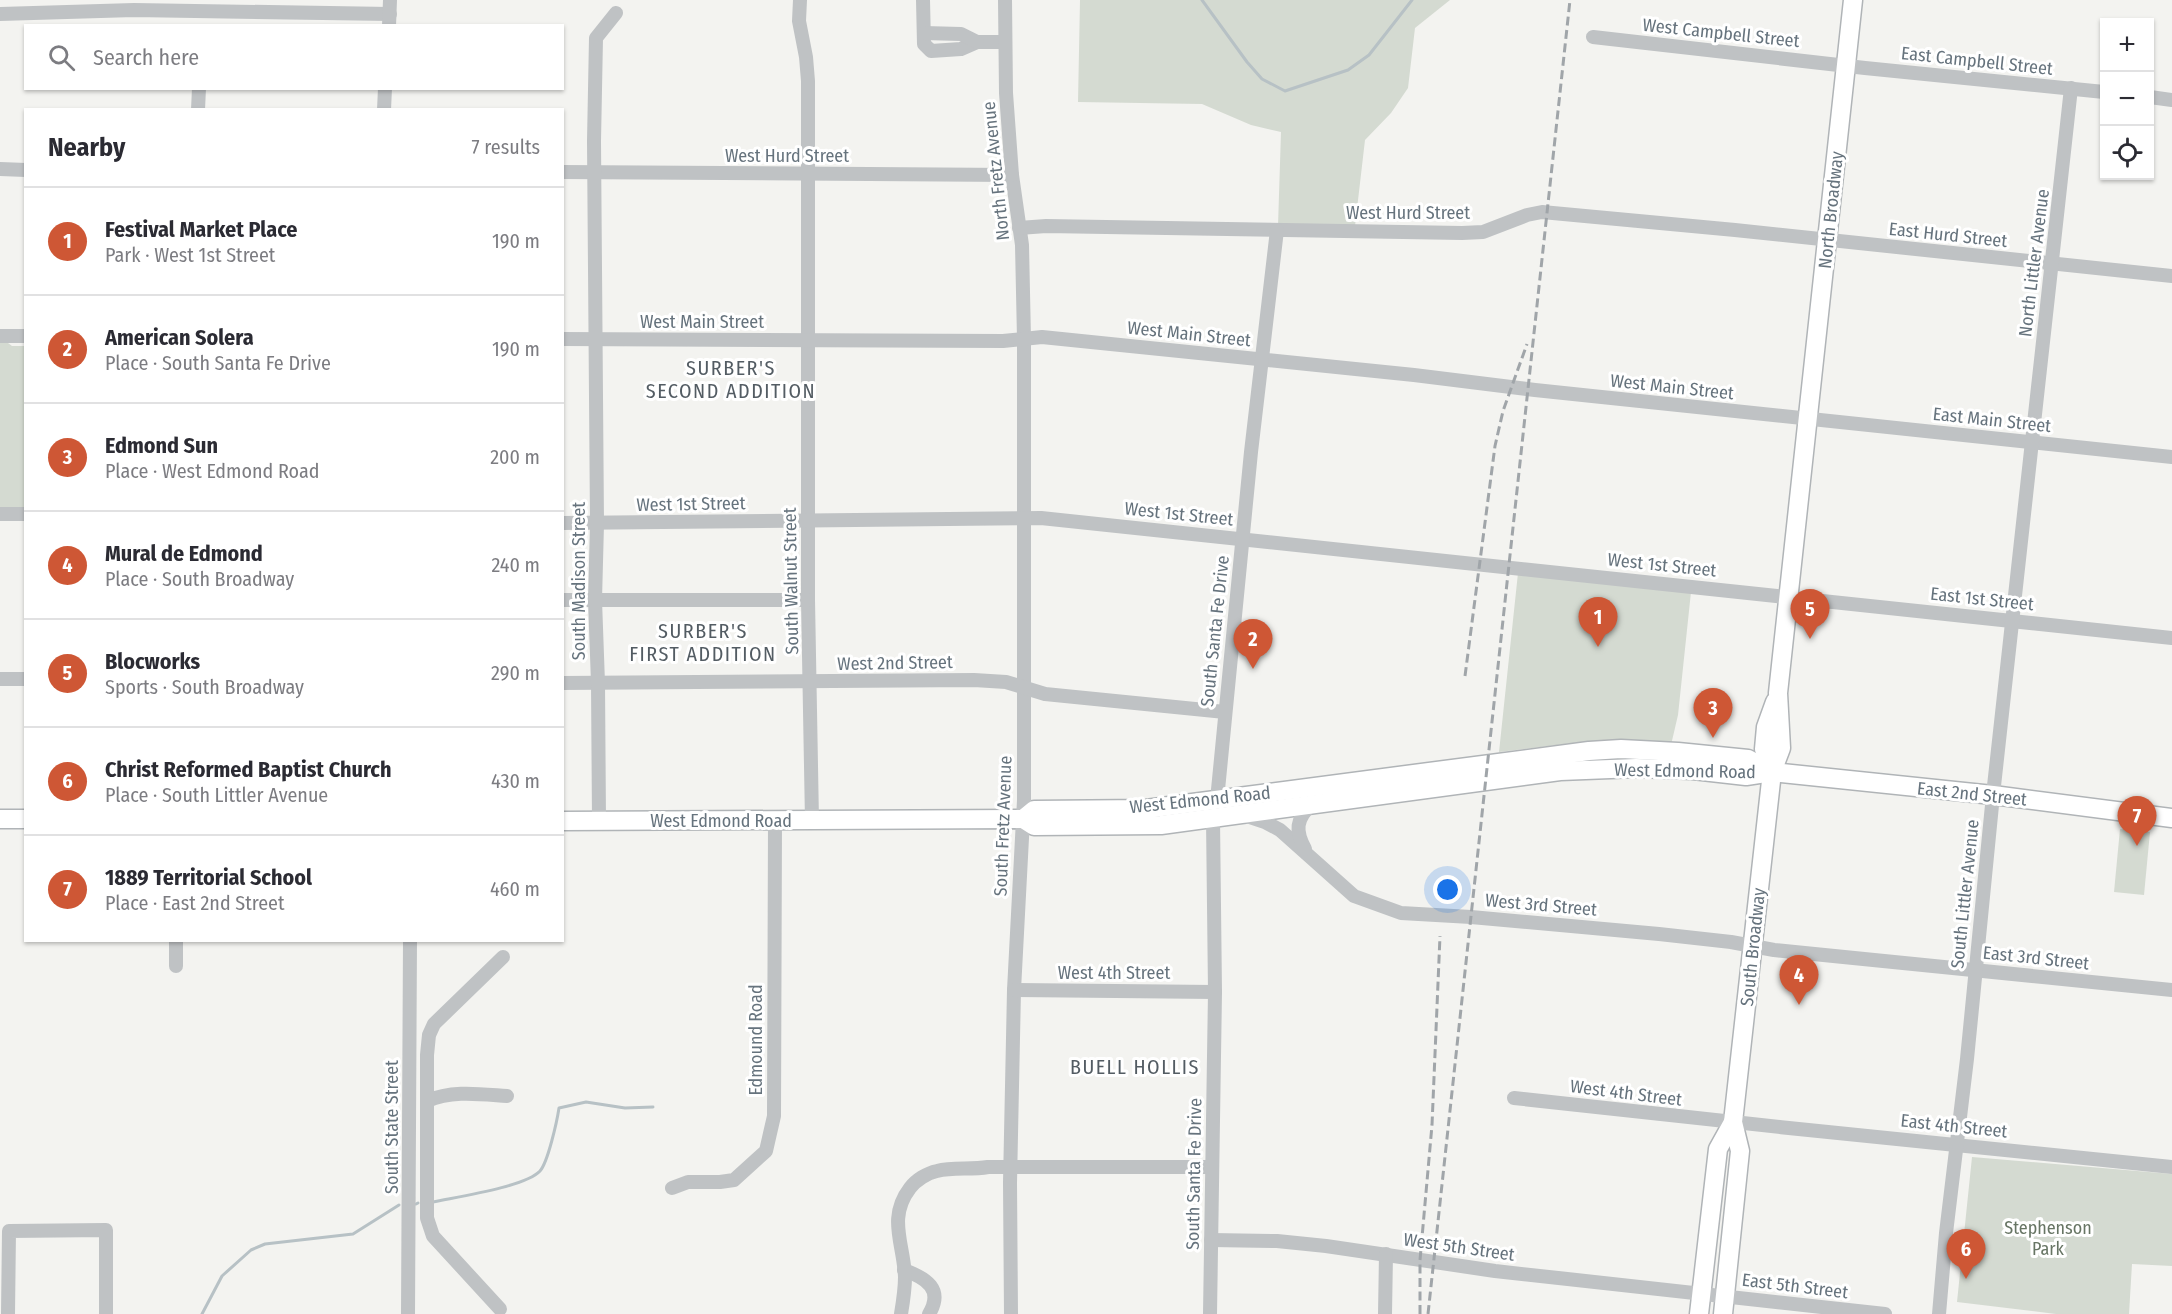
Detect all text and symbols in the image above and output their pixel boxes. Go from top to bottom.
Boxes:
street label: West Campbell Street [1641,14,1801,52]
map controls [2100,18,2154,180]
button: + [2100,18,2154,72]
search box [24,24,564,90]
icon: search [45,41,78,74]
street label: East Campbell Street [1900,42,2054,80]
text: Search here [93,44,199,71]
button: − [2100,72,2154,126]
street label: North Fretz Avenue [978,100,1014,242]
button: locate [2100,126,2154,180]
text: Nearby [48,132,125,163]
text: 7 results [472,135,540,159]
street label: West Hurd Street [725,145,849,167]
street label: North Broadway [1814,150,1848,270]
street label: North Littler Avenue [2014,188,2054,338]
street label: West Hurd Street [1346,202,1470,224]
text: Festival Market Place [105,216,297,243]
street label: East Hurd Street [1888,218,2008,252]
text: 1 [63,229,72,253]
text: 190 m [492,229,540,253]
text: Park · West 1st Street [105,243,275,267]
street label: West Main Street [640,311,764,333]
street label: West Main Street [1126,317,1252,351]
text: American Solera [105,324,254,351]
text: 2 [63,337,72,361]
text: 190 m [492,337,540,361]
text: Place · South Santa Fe Drive [105,351,331,375]
district label: SURBER'S SECOND ADDITION [646,356,816,403]
street label: West Main Street [1609,370,1735,404]
street label: East Main Street [1932,403,2052,437]
text: Edmond Sun [105,432,218,459]
text: 3 [63,445,72,469]
text: 200 m [490,445,540,469]
text: Place · West Edmond Road [105,459,319,483]
street label: West 1st Street [636,492,746,516]
street label: West 1st Street [1124,497,1234,531]
street label: South Madison Street [568,502,590,660]
street label: South Walnut Street [779,507,803,655]
text: Mural de Edmond [105,540,263,567]
street label: West 1st Street [1607,548,1717,582]
text: 4 [62,553,73,577]
text: 240 m [491,553,540,577]
street label: South Santa Fe Drive [1196,554,1234,708]
text: Place · South Broadway [105,567,294,591]
street label: East 1st Street [1929,583,2035,615]
pin: 5 [1790,590,1830,639]
pin: 1 [1578,598,1618,647]
district label: SURBER'S FIRST ADDITION [629,619,777,666]
pin: 2 [1234,620,1272,669]
text: Blocworks [105,648,200,675]
street label: West 2nd Street [837,651,953,675]
text: 5 [63,661,72,685]
text: 290 m [491,661,540,685]
text: Sports · South Broadway [105,675,304,699]
pin: 3 [1694,688,1732,738]
street label: South Fretz Avenue [990,755,1016,897]
text: Christ Reformed Baptist Church [105,756,391,783]
street label: West Edmond Road [1614,759,1756,783]
text: 6 [62,769,73,793]
text: 430 m [491,769,540,793]
street label: East 2nd Street [1916,777,2028,811]
street label: West Edmond Road [1128,782,1272,818]
text: Place · South Littler Avenue [105,783,328,807]
pin: 7 [2118,796,2156,846]
street label: West Edmond Road [650,810,792,832]
street label: South Littler Avenue [1946,818,1984,970]
text: 1889 Territorial School [105,864,312,891]
your location [1433,875,1462,904]
text: 7 [63,877,72,901]
text: 460 m [490,877,540,901]
street label: South Broadway [1736,887,1770,1007]
street label: West 3rd Street [1484,889,1598,921]
text: Place · East 2nd Street [105,891,284,915]
street label: East 3rd Street [1982,941,2090,975]
pin: 4 [1780,956,1818,1005]
street label: West 4th Street [1058,962,1170,984]
street label: Edmound Road [745,984,767,1096]
district label: BUELL HOLLIS [1070,1055,1200,1079]
street label: South State Street [381,1060,403,1194]
street label: West 4th Street [1569,1075,1683,1111]
street label: South Santa Fe Drive [1182,1098,1206,1250]
street label: East 4th Street [1899,1109,2009,1143]
park label: Stephenson Park [2004,1217,2092,1260]
street label: West 5th Street [1402,1228,1516,1266]
pin: 6 [1946,1230,1986,1279]
street label: East 5th Street [1741,1269,1849,1303]

